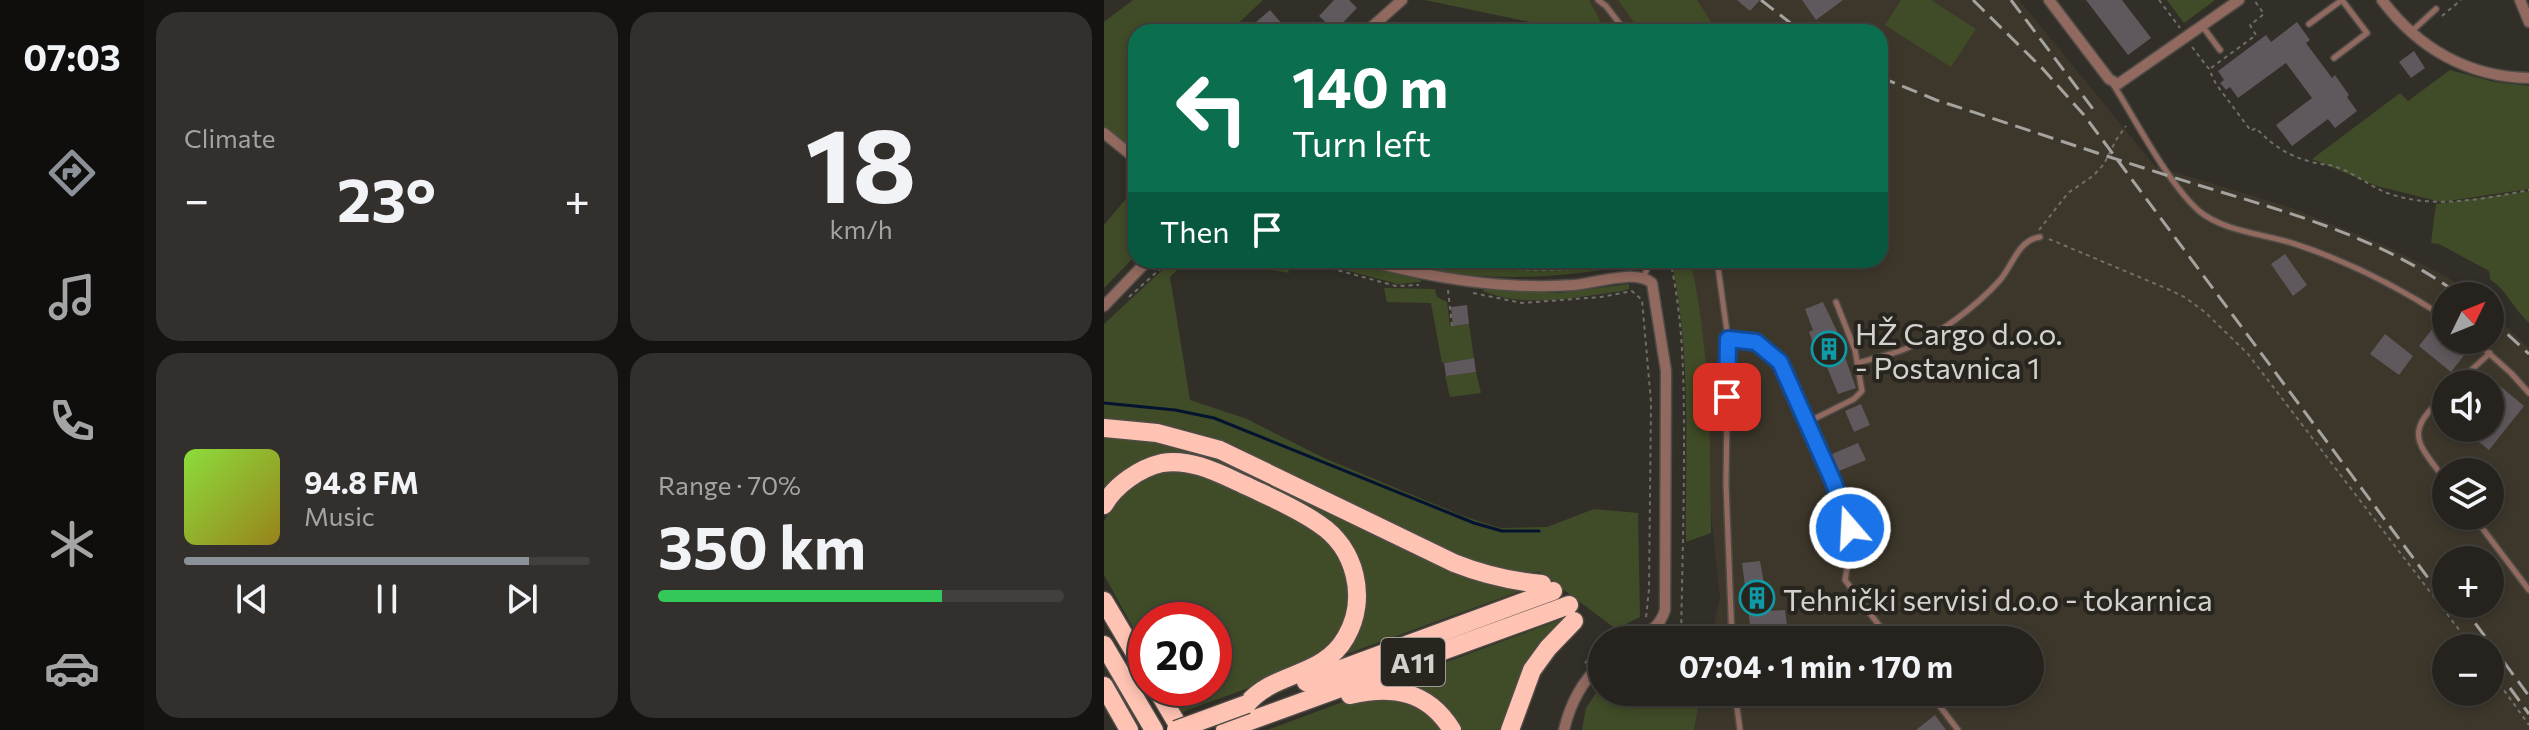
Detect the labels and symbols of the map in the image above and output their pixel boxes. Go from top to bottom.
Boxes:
north arrow [2432,282,2504,354]
place label: HŽ Cargo d.o.o. - Postavnica 1 [1855,314,2063,385]
building icon: HŽ Cargo d.o.o. - Postavnica 1 [1810,330,1848,368]
pin [1693,363,1761,431]
position arrow [1808,486,1892,570]
building icon: Tehnički servisi d.o.o - tokarnica [1738,579,1776,617]
place label: Tehnički servisi d.o.o - tokarnica [1783,580,2213,617]
speed limit sign: 20 [1128,602,1232,706]
road number: A11 [1381,638,1445,686]

